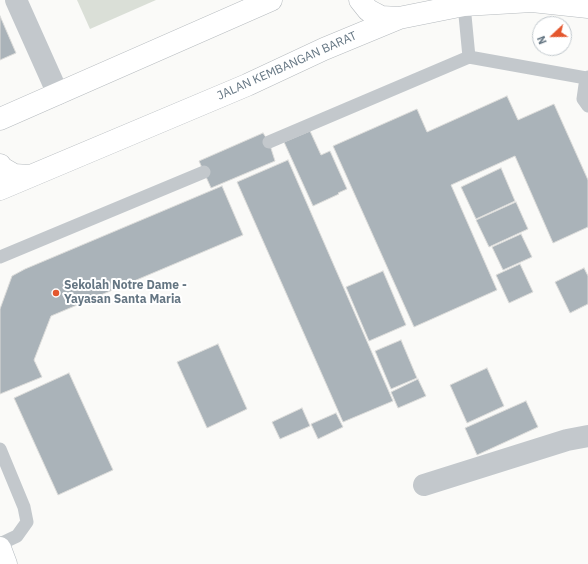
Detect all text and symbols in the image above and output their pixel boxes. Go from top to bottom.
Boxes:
north arrow [532,16,572,56]
street label: JALAN KEMBANGAN BARAT [215,29,359,103]
text: N [534,34,550,46]
place label: Sekolah Notre Dame - Yayasan Santa Maria [64,279,187,307]
marker: Sekolah Notre Dame - Yayasan Santa Maria [51,288,61,298]

